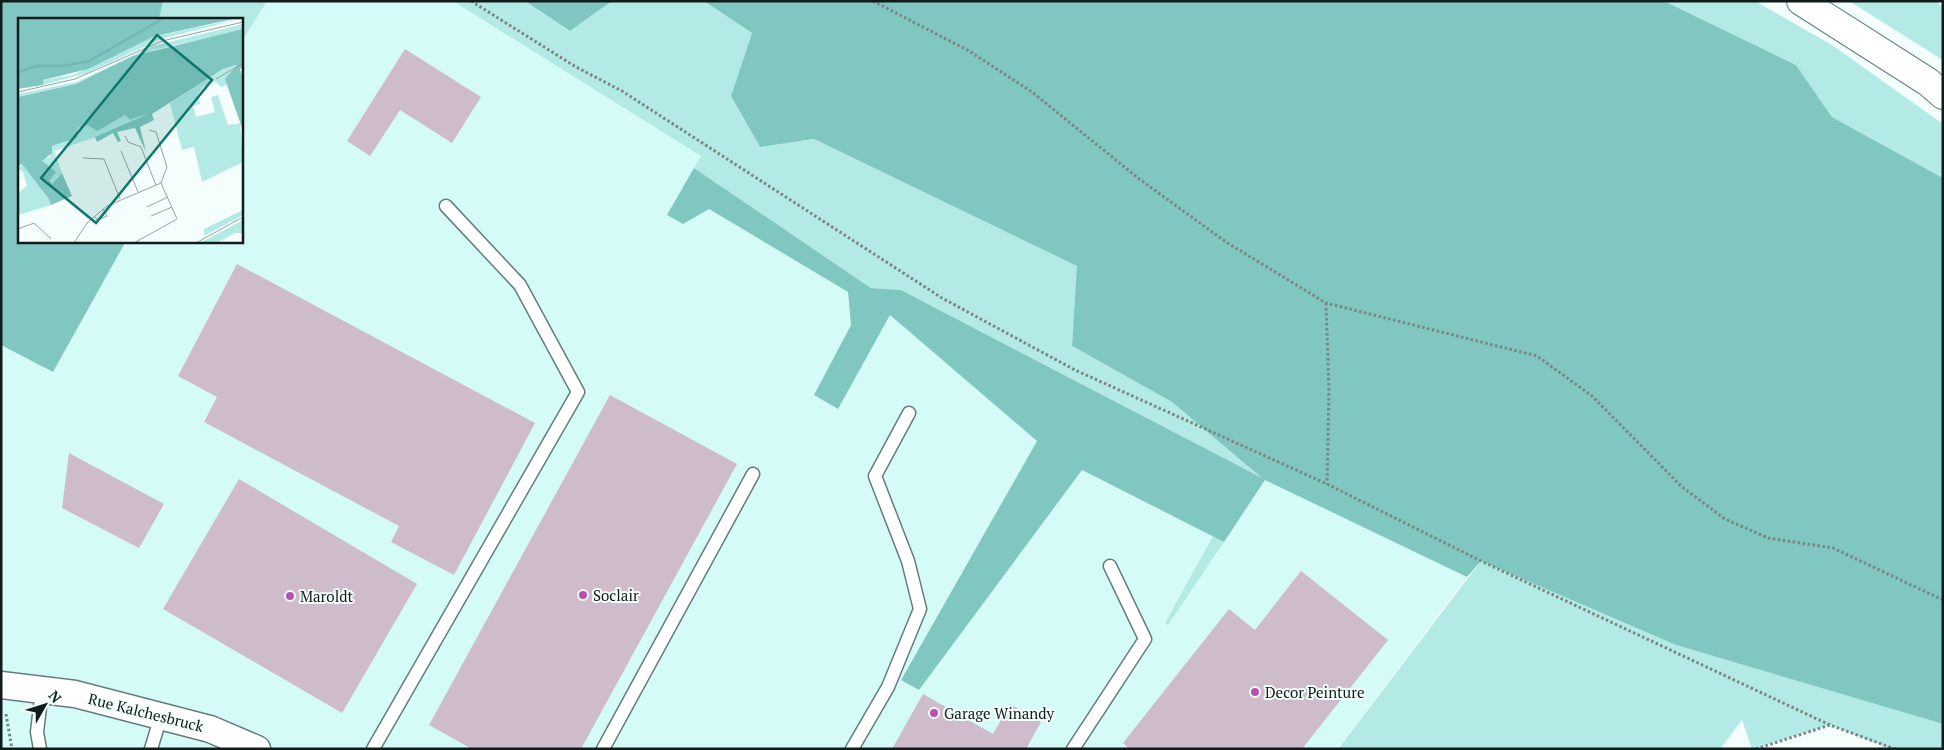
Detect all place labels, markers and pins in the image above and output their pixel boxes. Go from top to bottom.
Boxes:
place label: Soclair [593,585,639,605]
place label: Maroldt [300,586,353,606]
marker: Soclair [577,589,589,601]
marker: Maroldt [284,590,296,602]
place label: Decor Peinture [1265,682,1365,702]
marker: Decor Peinture [1249,686,1261,698]
place label: Garage Winandy [944,703,1055,723]
marker: Garage Winandy [928,707,940,719]

